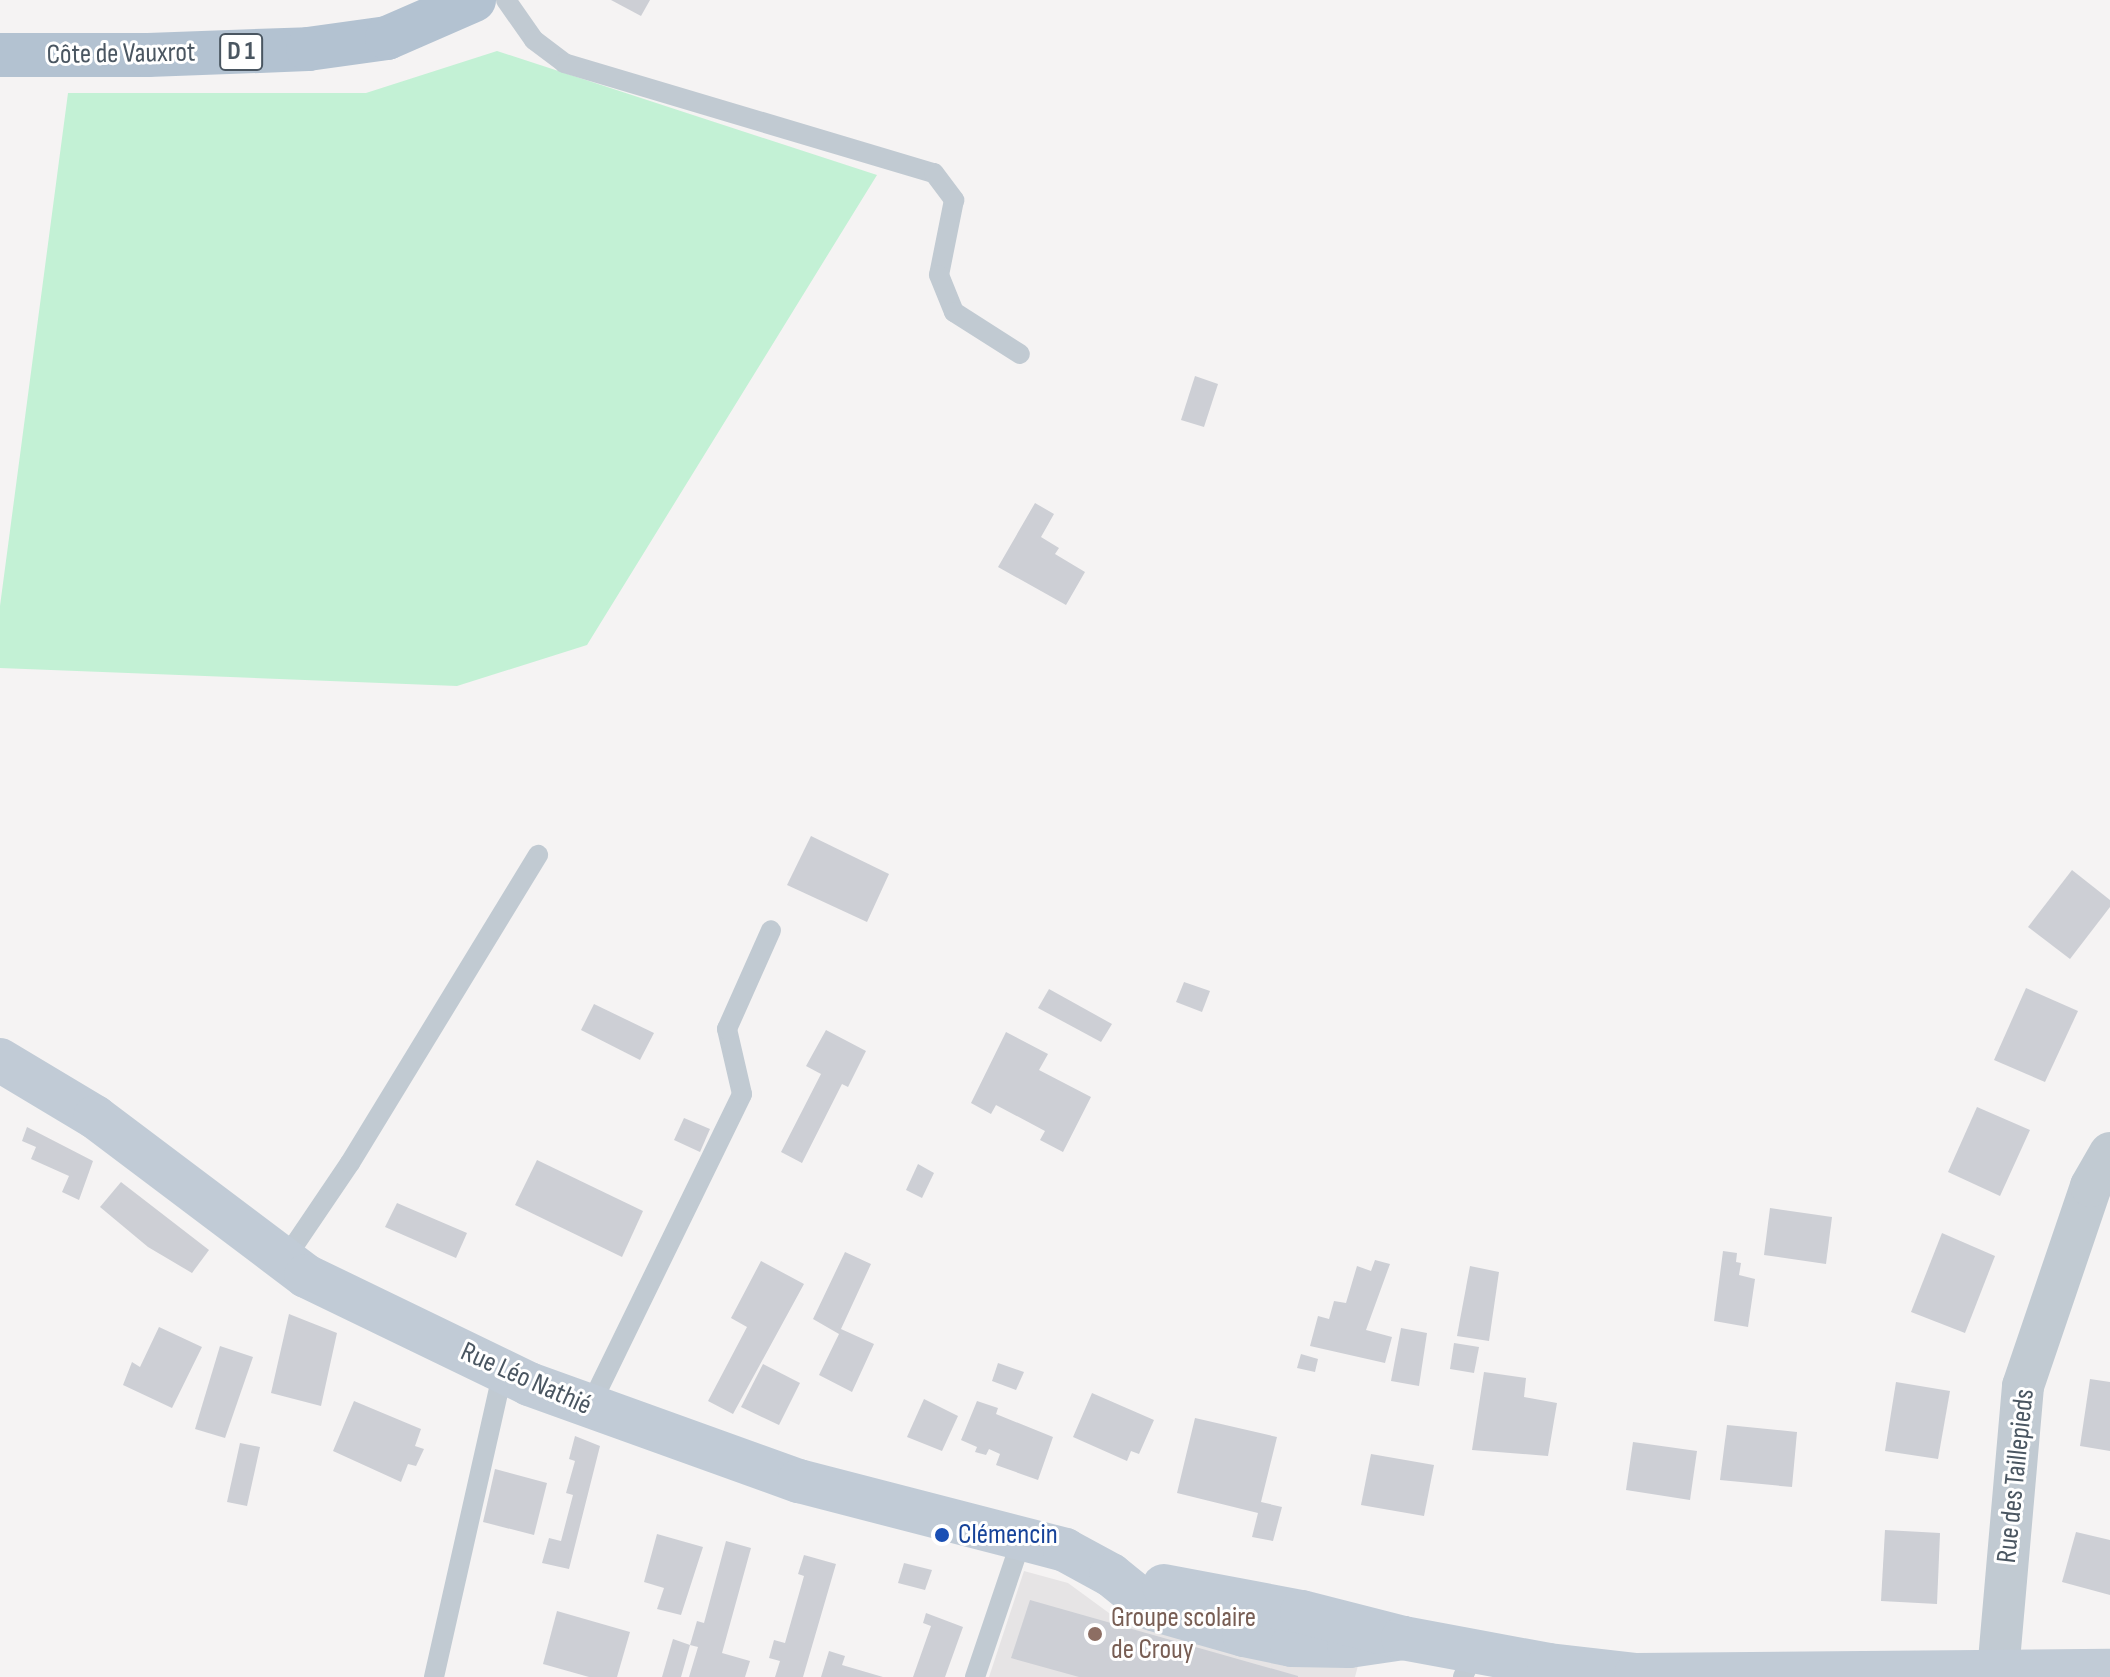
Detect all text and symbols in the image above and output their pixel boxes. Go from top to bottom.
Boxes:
road number: D 1 [219,30,263,74]
street label: Côte de Vauxrot [46,36,196,72]
street label: Rue Léo Nathié [455,1335,597,1423]
street label: Rue des Taillepieds [1990,1387,2042,1565]
place label: Clémencin [958,1518,1058,1552]
marker: Clémencin [933,1526,951,1544]
place label: Groupe scolaire de Crouy [1111,1601,1256,1667]
marker: Groupe scolaire de Crouy [1086,1625,1104,1643]

